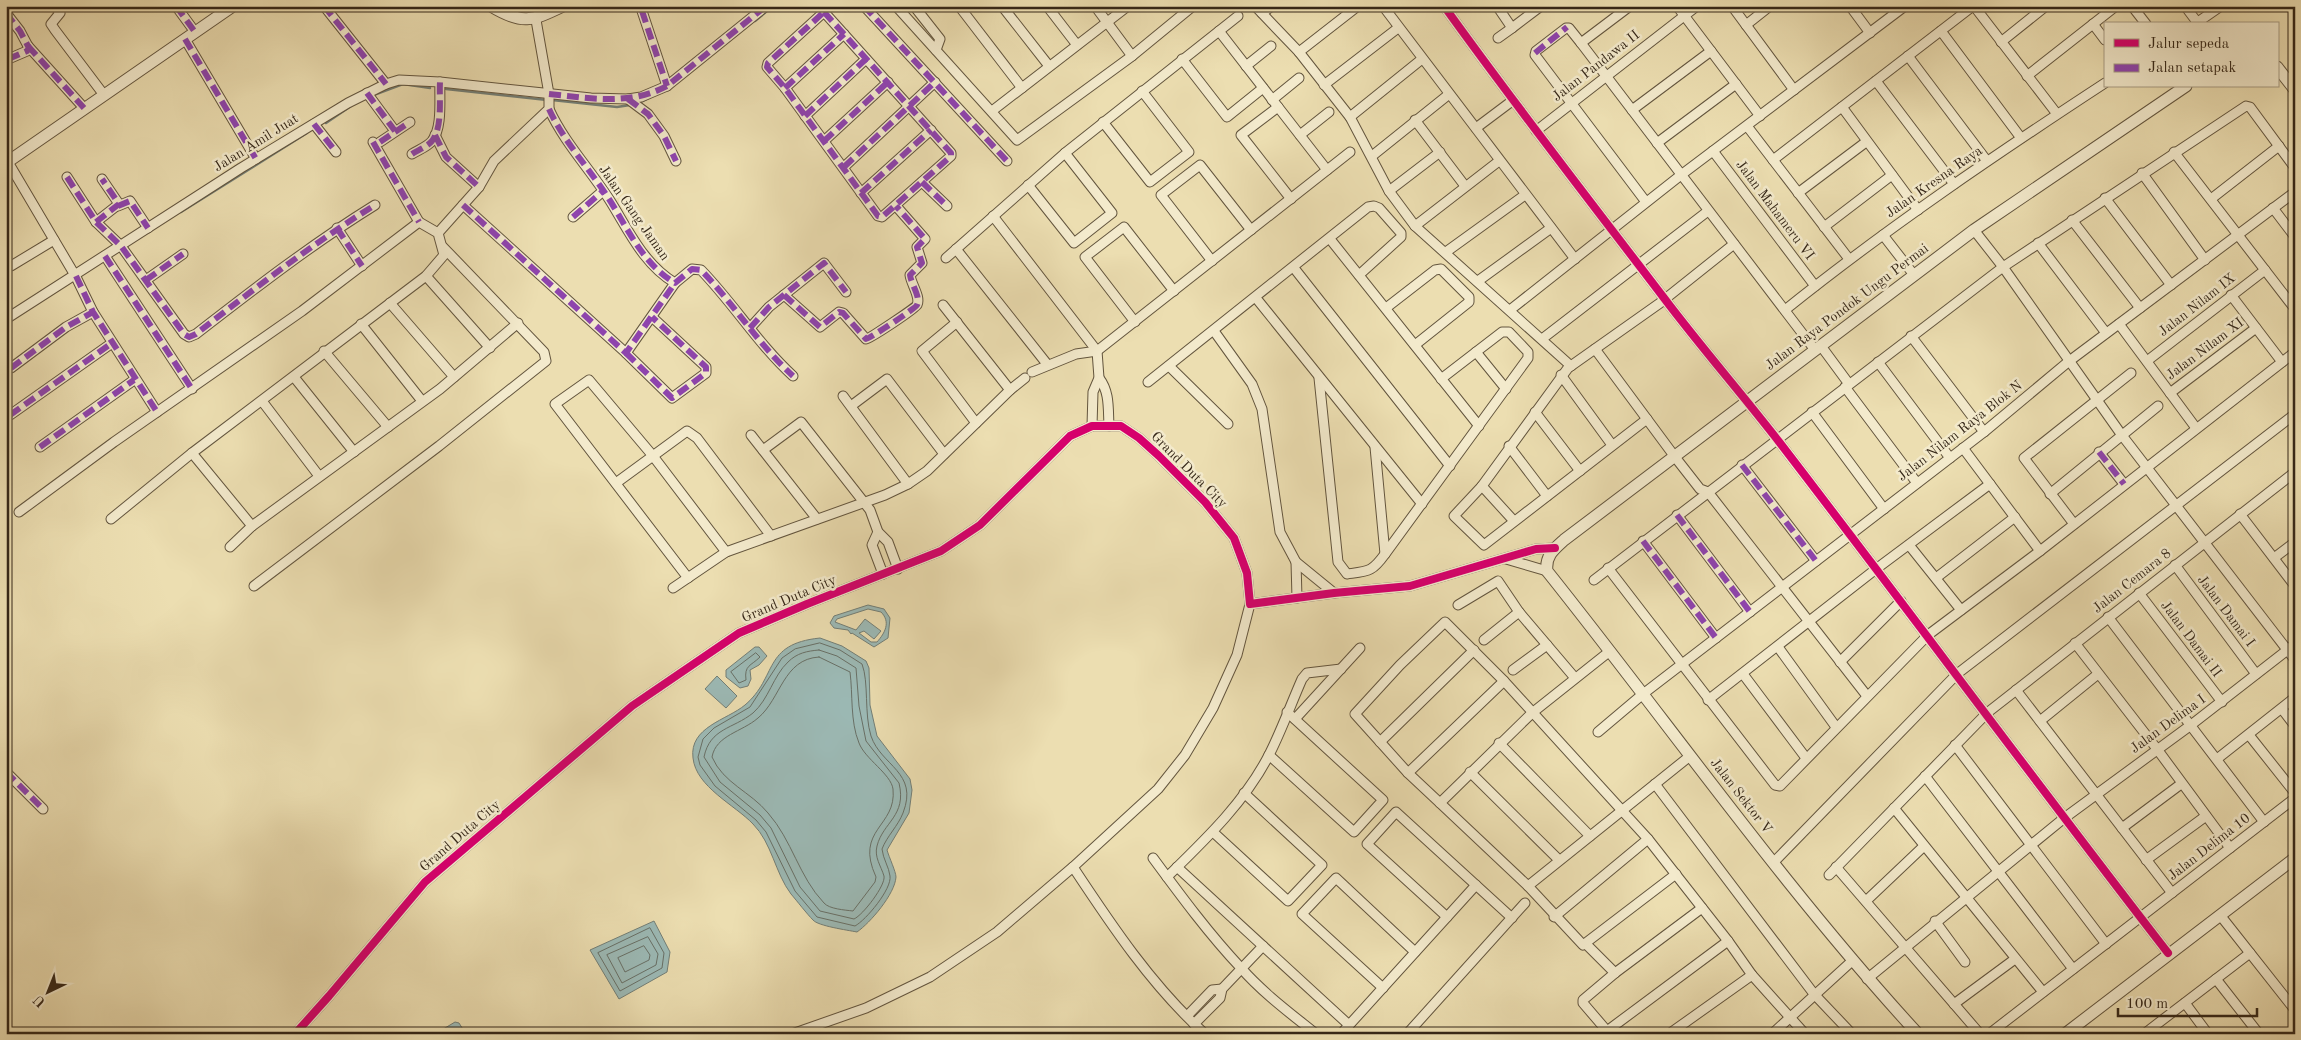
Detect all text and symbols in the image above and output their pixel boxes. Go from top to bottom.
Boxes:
legend [2104,22,2278,88]
street label: Jalan Pandawa II [1550,28,1642,104]
text: Jalur sepeda [2148,37,2230,52]
text: Jalan setapak [2148,61,2237,76]
street label: Jalan Amil Juat [211,111,301,175]
street label: Jalan Kresna Raya [1883,143,1985,221]
street label: Jalan Mahameru VI [1733,158,1817,262]
street label: Jalan Gang Jaman [596,163,672,264]
street label: Jalan Raya Pondok Ungu Permai [1763,241,1931,373]
street label: Jalan Nilam IX [2156,271,2238,339]
street label: Jalan Nilam XI [2164,315,2246,383]
street label: Jalan Nilam Raya Blok N [1895,378,2025,484]
street label: Grand Duta City [1148,429,1230,511]
street label: Jalan Cemara 8 [2090,546,2174,616]
street label: Grand Duta City [740,573,839,625]
street label: Jalan Damai I [2195,573,2257,649]
street label: Jalan Damai II [2158,598,2224,680]
street label: Jalan Delima I [2128,692,2208,756]
street label: Jalan Sektor V [1707,756,1775,836]
street label: Grand Duta City [417,797,503,874]
street label: Jalan Delima 10 [2165,811,2253,883]
north arrow [22,968,72,1018]
scale bar [2118,985,2257,1017]
text: U [31,992,49,1010]
text: 100 m [2126,997,2168,1012]

